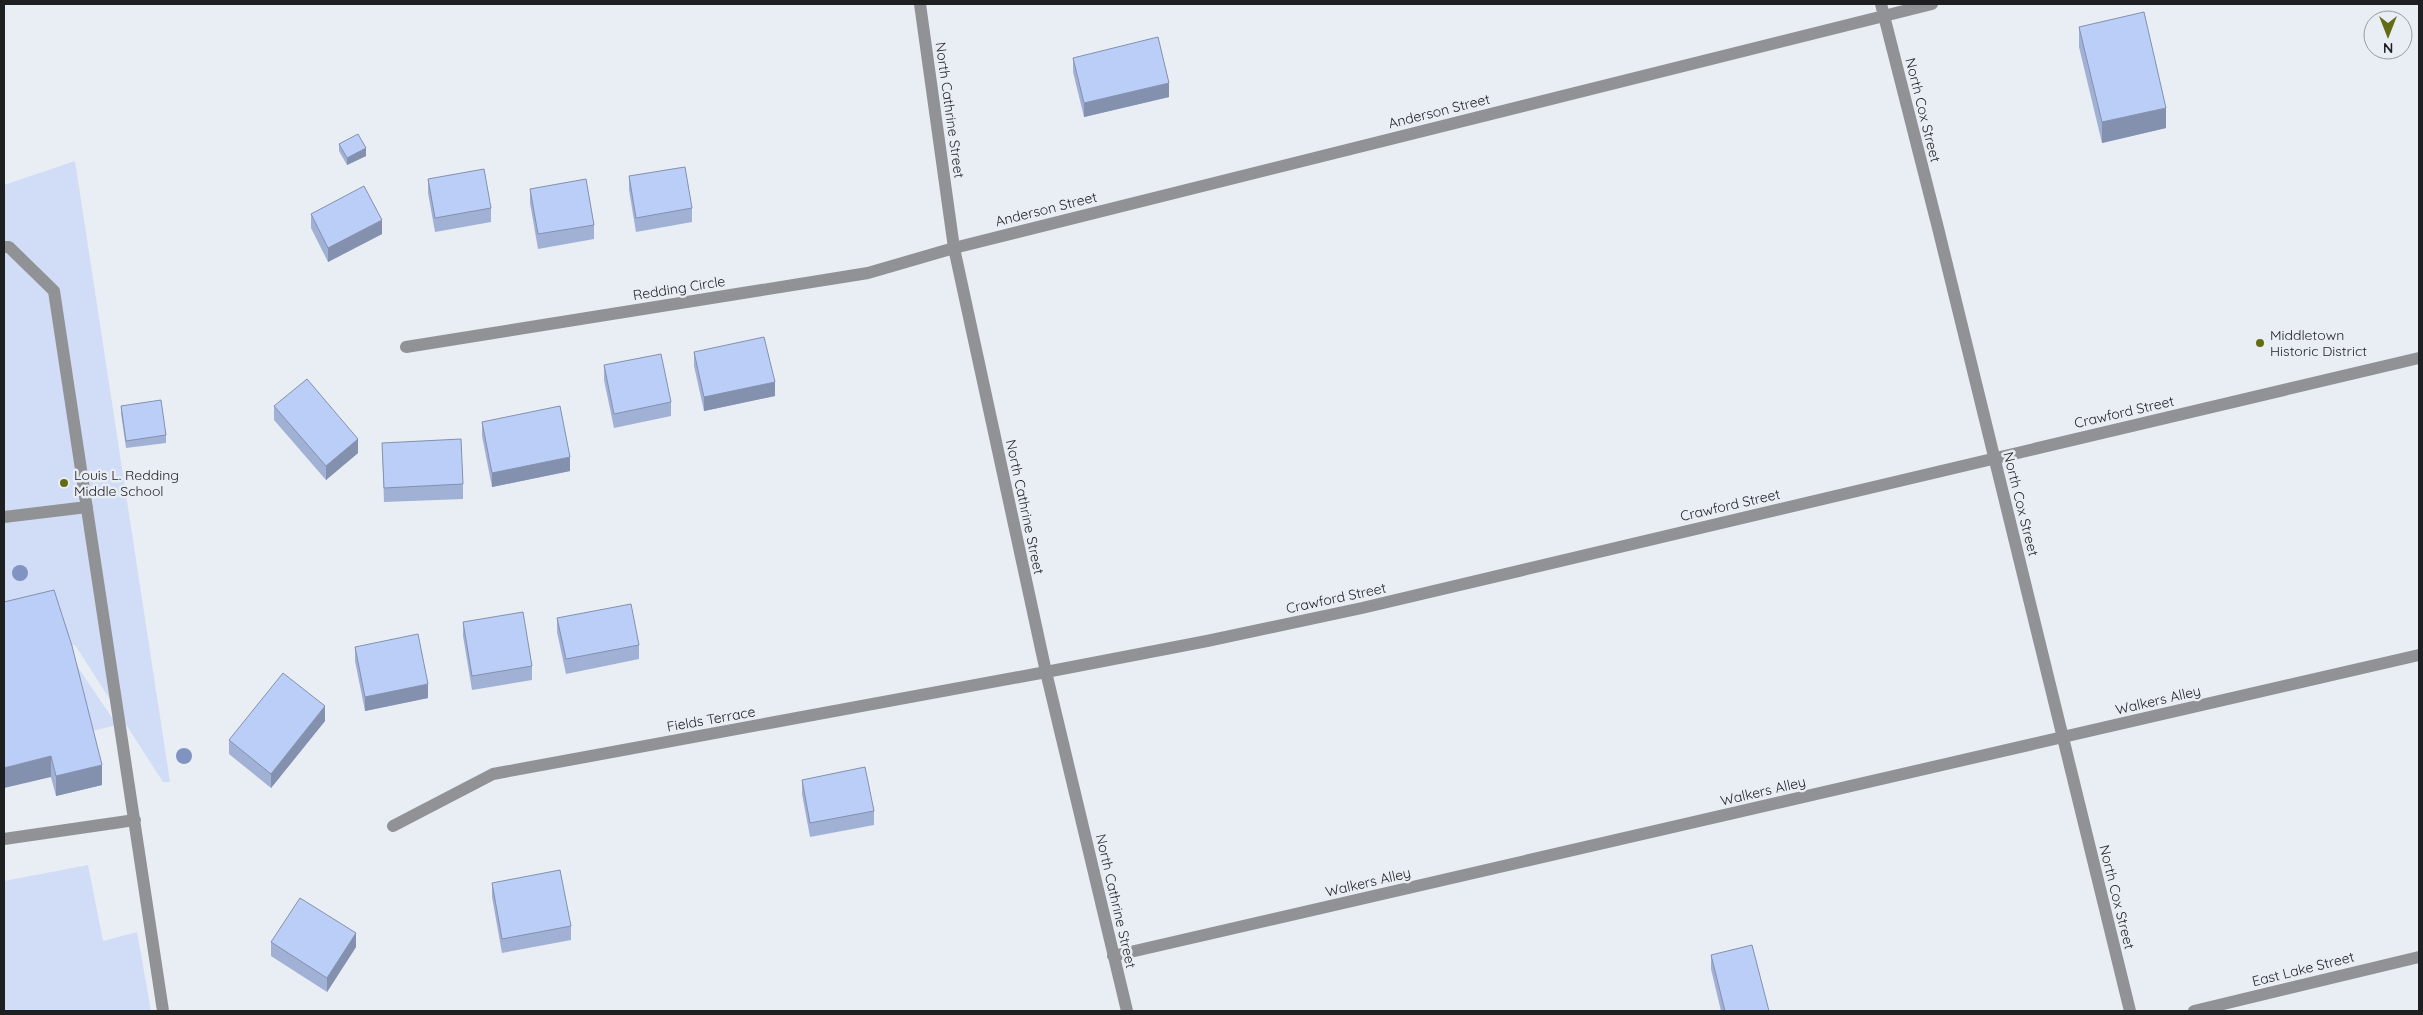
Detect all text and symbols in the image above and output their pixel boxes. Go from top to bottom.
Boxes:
north arrow [2363,10,2413,60]
text: N [2383,39,2393,57]
street label: North Cathrine Street [932,41,969,180]
street label: North Cox Street [1901,56,1945,164]
street label: Anderson Street [1386,90,1492,132]
street label: Anderson Street [993,188,1099,230]
street label: Redding Circle [632,272,727,304]
place label: Middletown Historic District [2270,326,2367,360]
marker: Middletown Historic District [2254,337,2266,349]
street label: Crawford Street [2072,392,2176,432]
street label: North Cathrine Street [1002,438,1048,576]
street label: North Cox Street [1999,450,2043,558]
place label: Louis L. Redding Middle School [74,466,179,500]
marker: Louis L. Redding Middle School [58,477,70,489]
street label: Crawford Street [1678,485,1782,525]
street label: Crawford Street [1284,579,1388,617]
street label: Walkers Alley [2114,681,2202,719]
street label: Fields Terrace [665,702,757,736]
street label: Walkers Alley [1719,772,1807,810]
street label: North Cathrine Street [1092,832,1140,970]
street label: North Cox Street [2095,843,2139,951]
street label: Walkers Alley [1324,863,1412,901]
street label: East Lake Street [2250,948,2356,990]

